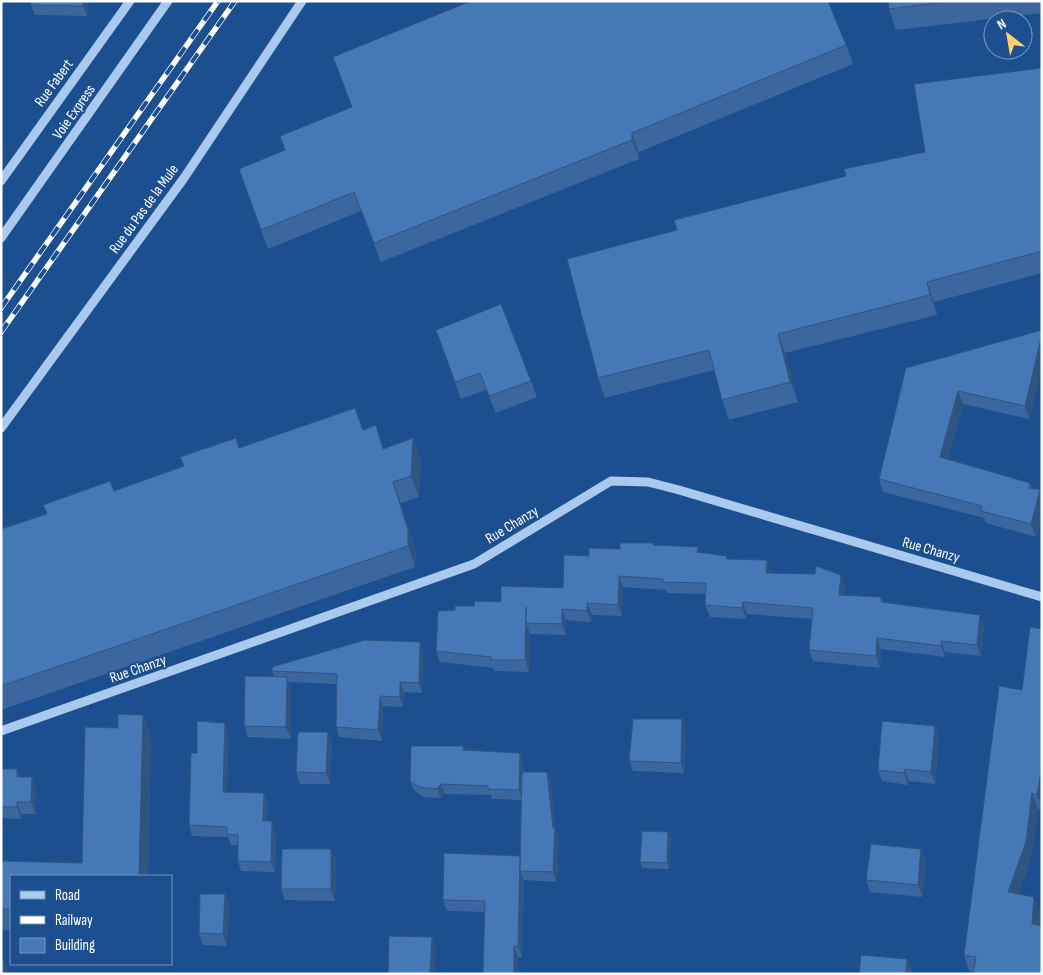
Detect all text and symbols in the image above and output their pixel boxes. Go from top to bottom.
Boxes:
north arrow [983,10,1033,60]
text: N [994,15,1009,33]
street label: Rue Fabert [30,55,78,110]
street label: Voie Express [48,81,100,143]
street label: Rue du Pas de la Mule [105,161,183,257]
street label: Rue Chanzy [482,502,542,548]
street label: Rue Chanzy [900,533,962,567]
street label: Rue Chanzy [107,650,169,688]
legend [10,875,172,965]
text: Road [55,886,80,905]
text: Railway [55,911,93,930]
text: Building [55,936,95,955]

